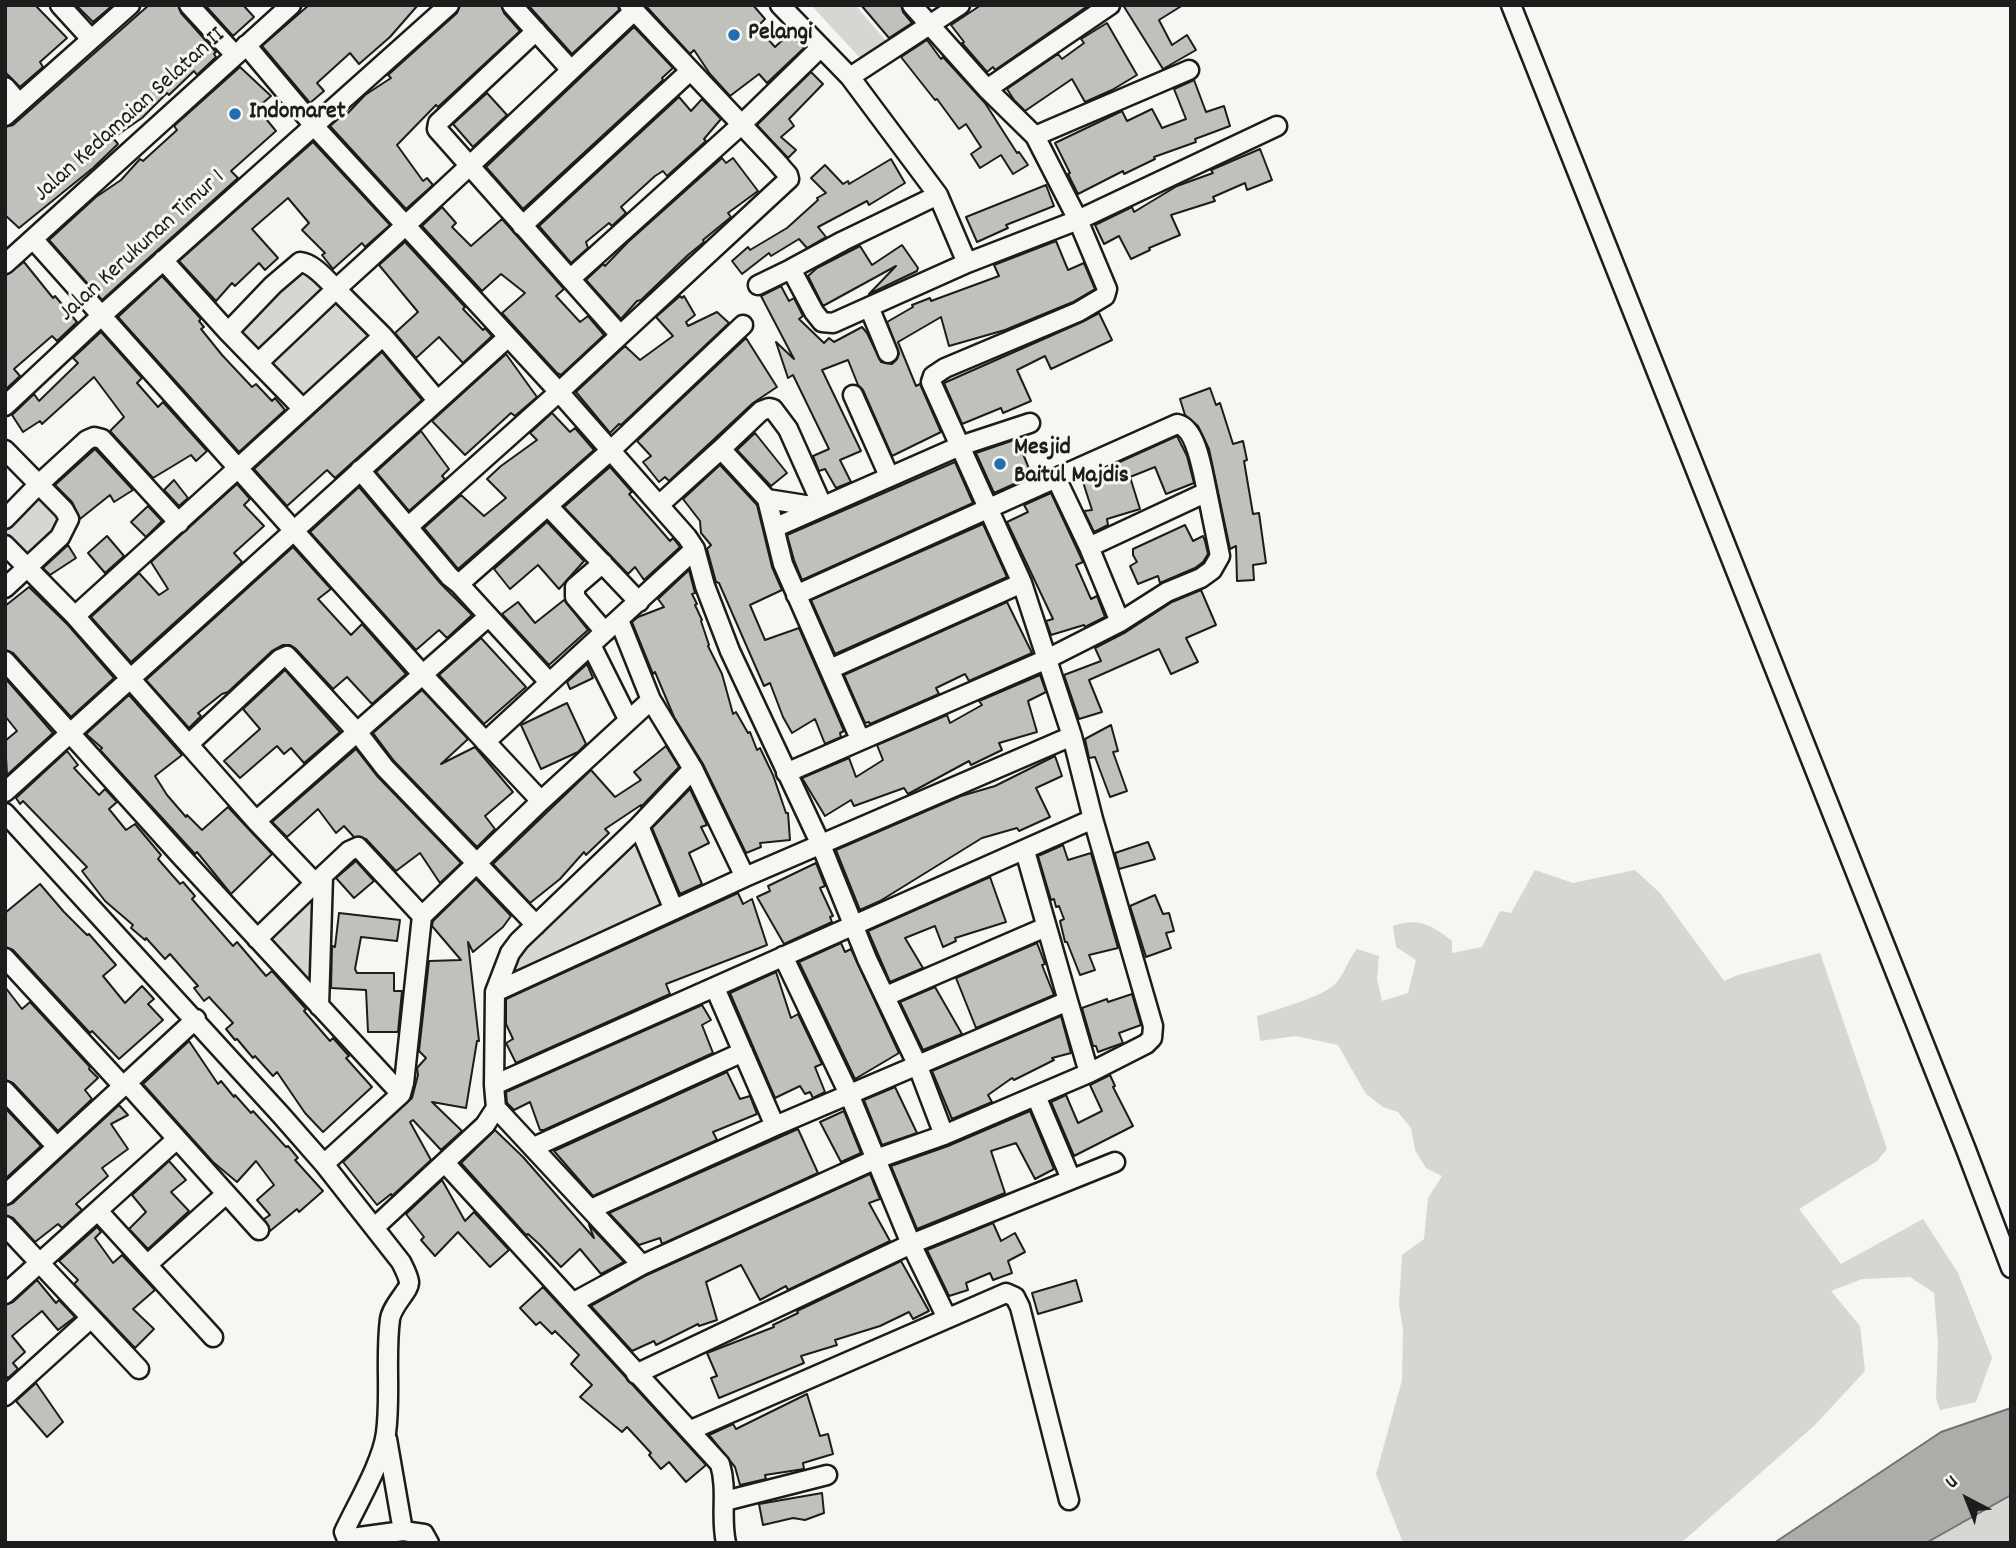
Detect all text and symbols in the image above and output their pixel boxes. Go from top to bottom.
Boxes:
place label: Pelangi [748,21,812,49]
street label: Jalan Kedamaian Selatan II [29,23,233,209]
marker: Pelangi [726,27,742,43]
place label: Indomaret [249,100,346,128]
marker: Indomaret [227,106,243,122]
street label: Jalan Kerukunan Timur 1 [54,165,232,329]
place label: Mesjid Baitul Majdis [1014,436,1129,492]
marker: Mesjid Baitul Majdis [992,456,1008,472]
north arrow [1932,1464,2002,1534]
text: U [1940,1470,1965,1496]

